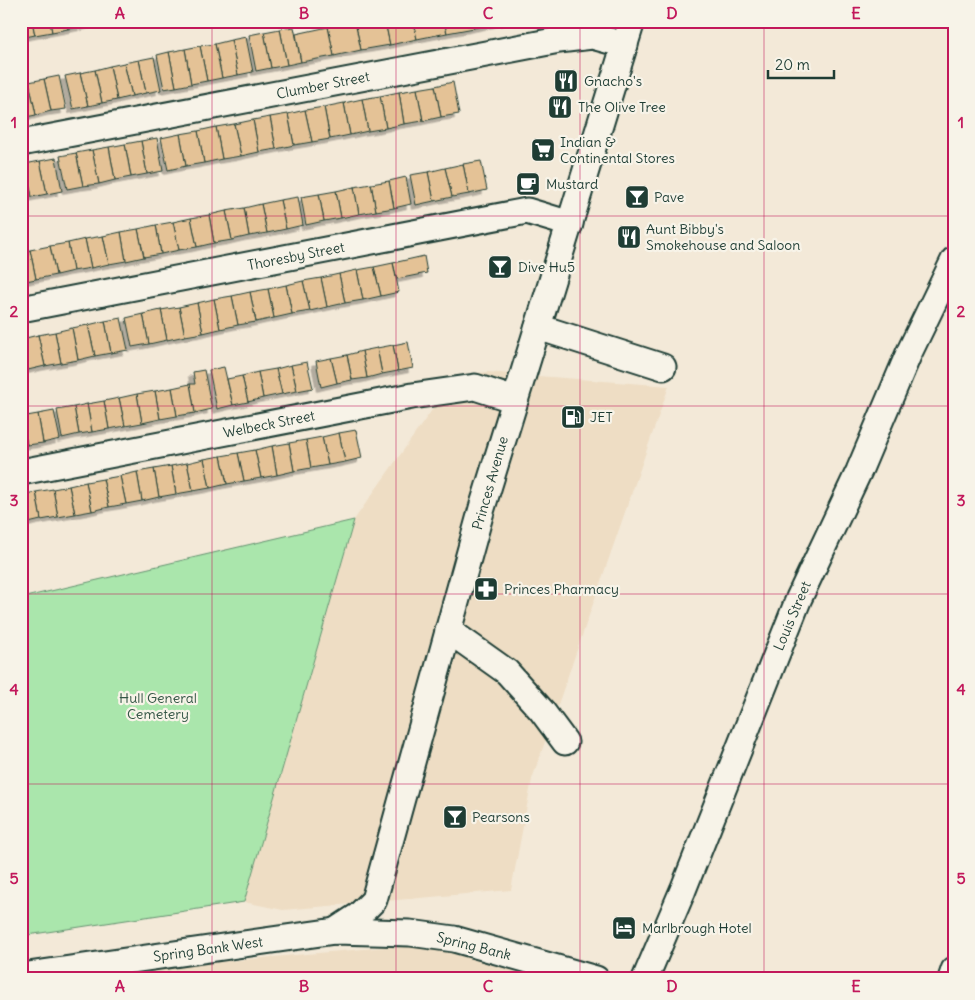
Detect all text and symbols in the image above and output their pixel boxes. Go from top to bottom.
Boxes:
text: A [115,3,125,23]
text: B [299,3,310,23]
text: C [483,3,494,23]
text: D [666,3,678,23]
text: E [851,3,861,23]
scale bar [768,48,834,80]
text: 20 m [775,55,810,74]
street label: Clumber Street [275,67,371,103]
restaurant icon: Gnacho's [553,68,579,94]
place label: Gnacho's [584,72,642,90]
restaurant icon: The Olive Tree [547,94,573,120]
place label: The Olive Tree [578,98,666,116]
text: 1 [11,112,17,132]
text: 1 [958,112,964,132]
place label: Indian & Continental Stores [560,133,675,167]
supermarket icon: Indian & Continental Stores [530,137,556,163]
cafe icon: Mustard [515,171,541,197]
place label: Mustard [546,175,598,193]
bar icon: Pave [624,184,650,210]
place label: Pave [654,188,684,206]
place label: Aunt Bibby's Smokehouse and Saloon [646,220,800,254]
restaurant icon: Aunt Bibby's Smokehouse and Saloon [616,224,642,250]
street label: Thoresby Street [246,238,347,274]
bar icon: Dive Hu5 [487,254,513,280]
place label: Dive Hu5 [518,258,575,276]
text: 2 [10,301,19,321]
text: 2 [957,301,966,321]
fuel station icon: JET [560,404,586,430]
street label: Welbeck Street [222,406,317,442]
place label: JET [590,408,613,426]
street label: Princes Avenue [468,434,512,532]
text: 3 [9,490,19,510]
text: 3 [956,490,966,510]
pharmacy icon: Princes Pharmacy [473,576,499,602]
street label: Louis Street [769,578,815,653]
place label: Princes Pharmacy [504,580,619,598]
text: 4 [9,679,19,699]
text: 4 [956,679,966,699]
park label: Hull General Cemetery [119,689,197,723]
bar icon: Pearsons [442,804,468,830]
place label: Pearsons [472,808,530,826]
text: 5 [9,868,19,888]
text: 5 [956,868,966,888]
hotel icon: Marlbrough Hotel [611,915,637,941]
place label: Marlbrough Hotel [642,919,752,937]
street label: Spring Bank [435,928,513,964]
street label: Spring Bank West [152,932,264,966]
text: A [115,976,125,996]
text: B [299,976,310,996]
text: C [483,976,494,996]
text: D [666,976,678,996]
text: E [851,976,861,996]

